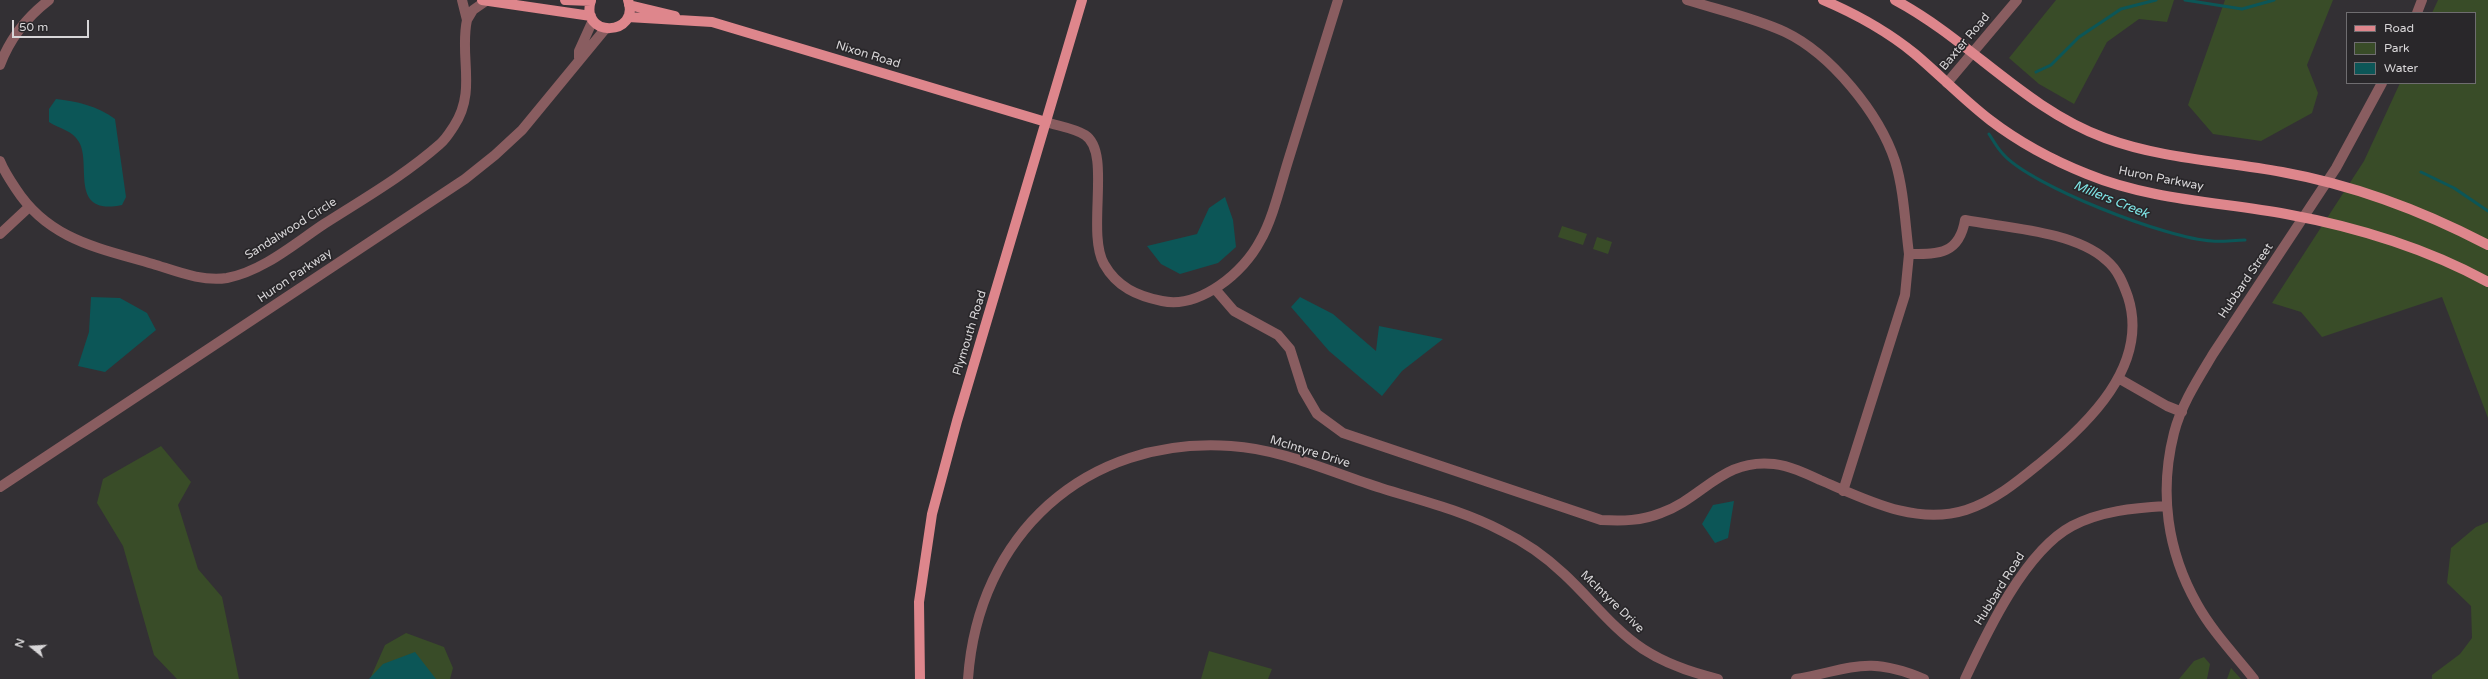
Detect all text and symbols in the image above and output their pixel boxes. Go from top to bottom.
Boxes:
street label: Baxter Road [1937,10,1993,74]
scale bar [14,12,91,38]
legend [2346,12,2476,84]
text: 50 m [19,20,48,34]
text: Road [2384,21,2414,35]
street label: Nixon Road [834,38,902,72]
text: Park [2384,41,2410,55]
text: Water [2384,61,2418,75]
street label: Huron Parkway [2117,164,2205,194]
water label: Millers Creek [2071,178,2151,222]
street label: Sandalwood Circle [243,195,339,263]
street label: Hubbard Street [2216,241,2276,321]
street label: Huron Parkway [255,246,335,306]
street label: Plymouth Road [950,289,990,377]
street label: McIntyre Drive [1268,433,1352,471]
street label: Hubbard Road [1972,550,2028,628]
street label: McIntyre Drive [1577,568,1647,636]
north arrow [12,627,52,667]
text: N [13,637,28,649]

